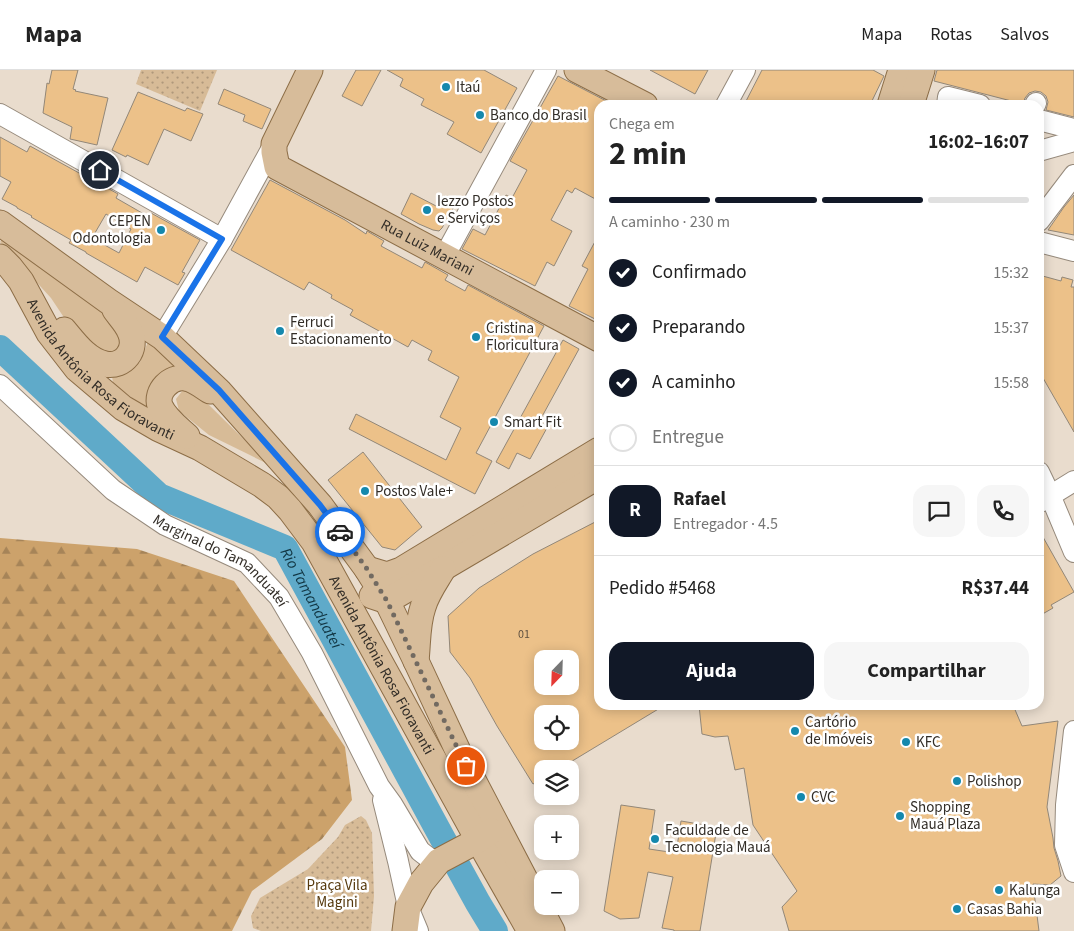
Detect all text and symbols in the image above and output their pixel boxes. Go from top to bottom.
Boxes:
text: Mapa [25,17,82,52]
text: Mapa [861,22,902,47]
text: Rotas [930,22,972,47]
text: Salvos [1000,22,1049,47]
place label: Itaú [456,77,480,98]
marker: Itaú [440,81,452,93]
place label: Banco do Brasil [490,105,587,126]
marker: Banco do Brasil [474,109,486,121]
text: Chega em [609,113,675,135]
text: 16:02–16:07 [928,129,1029,156]
text: 2 min [609,131,687,177]
pin [79,149,121,191]
icon: home [86,156,114,184]
place label: Iezzo Postos e Serviços [437,191,514,229]
marker: Iezzo Postos e Serviços [421,204,433,216]
place label: CEPEN Odontologia [73,211,151,249]
text: A caminho · 230 m [609,211,730,233]
street label: Rua Luiz Mariani [377,214,477,281]
marker: CEPEN Odontologia [155,224,167,236]
icon: check [609,259,637,287]
text: Confirmado [652,259,747,286]
text: 15:32 [993,262,1029,284]
street label: Avenida Antônia Rosa Fioravanti [21,295,178,446]
place label: Ferruci Estacionamento [290,312,392,350]
icon: check [609,314,637,342]
text: Preparando [652,314,745,341]
text: 15:37 [993,317,1029,339]
place label: Cristina Floricultura [486,318,559,356]
marker: Ferruci Estacionamento [274,325,286,337]
marker: Cristina Floricultura [470,331,482,343]
icon: check [609,369,637,397]
text: A caminho [652,369,736,396]
text: 15:58 [993,372,1029,394]
place label: Smart Fit [504,412,561,433]
marker: Smart Fit [488,416,500,428]
text: Entregue [652,424,724,451]
place label: Postos Vale+ [375,481,453,502]
marker: Postos Vale+ [359,485,371,497]
button: chat [913,485,965,537]
button: phone [977,485,1029,537]
text: Rafael [673,486,726,513]
text: R [629,497,641,524]
courier [315,507,365,557]
street label: Marginal do Tamanduateí [148,510,293,612]
text: Entregador · 4.5 [673,513,778,535]
icon: car [326,518,354,546]
water label: Rio Tamanduateí [275,544,348,654]
street label: Avenida Antônia Rosa Fioravanti [323,572,439,758]
text: Pedido #5468 [609,575,716,602]
text: R$37.44 [961,575,1029,602]
house number: 01 [518,626,530,643]
button: Ajuda [609,642,814,700]
button: Compartilhar [824,642,1029,700]
north arrow [534,650,579,695]
map controls [534,650,579,915]
button: locate [534,705,579,750]
place label: Cartório de Imóveis [805,712,873,750]
marker: Cartório de Imóveis [789,725,801,737]
place label: KFC [916,732,941,753]
marker: KFC [900,736,912,748]
pin [445,745,487,787]
icon: bag [452,752,480,780]
button: layers [534,760,579,805]
place label: Polishop [967,771,1022,792]
marker: Polishop [951,775,963,787]
place label: CVC [811,787,836,808]
marker: CVC [795,791,807,803]
place label: Shopping Mauá Plaza [910,797,981,835]
marker: Shopping Mauá Plaza [894,810,906,822]
button: + [534,815,579,860]
place label: Faculdade de Tecnologia Mauá [665,820,771,858]
marker: Faculdade de Tecnologia Mauá [649,833,661,845]
button: − [534,870,579,915]
park label: Praça Vila Magini [307,875,367,913]
place label: Kalunga [1009,880,1060,901]
marker: Kalunga [993,884,1005,896]
place label: Casas Bahia [967,899,1042,920]
marker: Casas Bahia [951,903,963,915]

